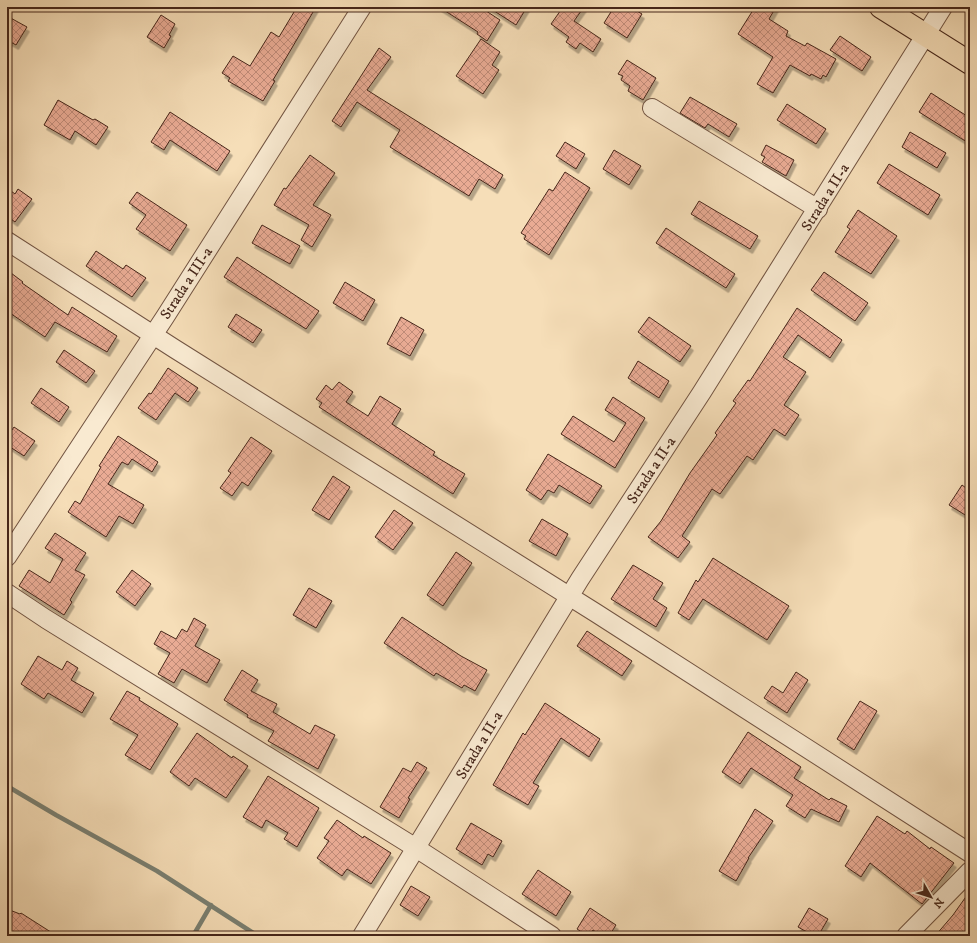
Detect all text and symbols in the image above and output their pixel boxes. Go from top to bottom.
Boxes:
street label: Strada a II-a [797,159,854,235]
street label: Strada a III-a [156,243,217,323]
street label: Strada a II-a [623,433,680,507]
street label: Strada a II-a [452,707,507,783]
north arrow [911,877,951,917]
text: N [930,895,946,911]

